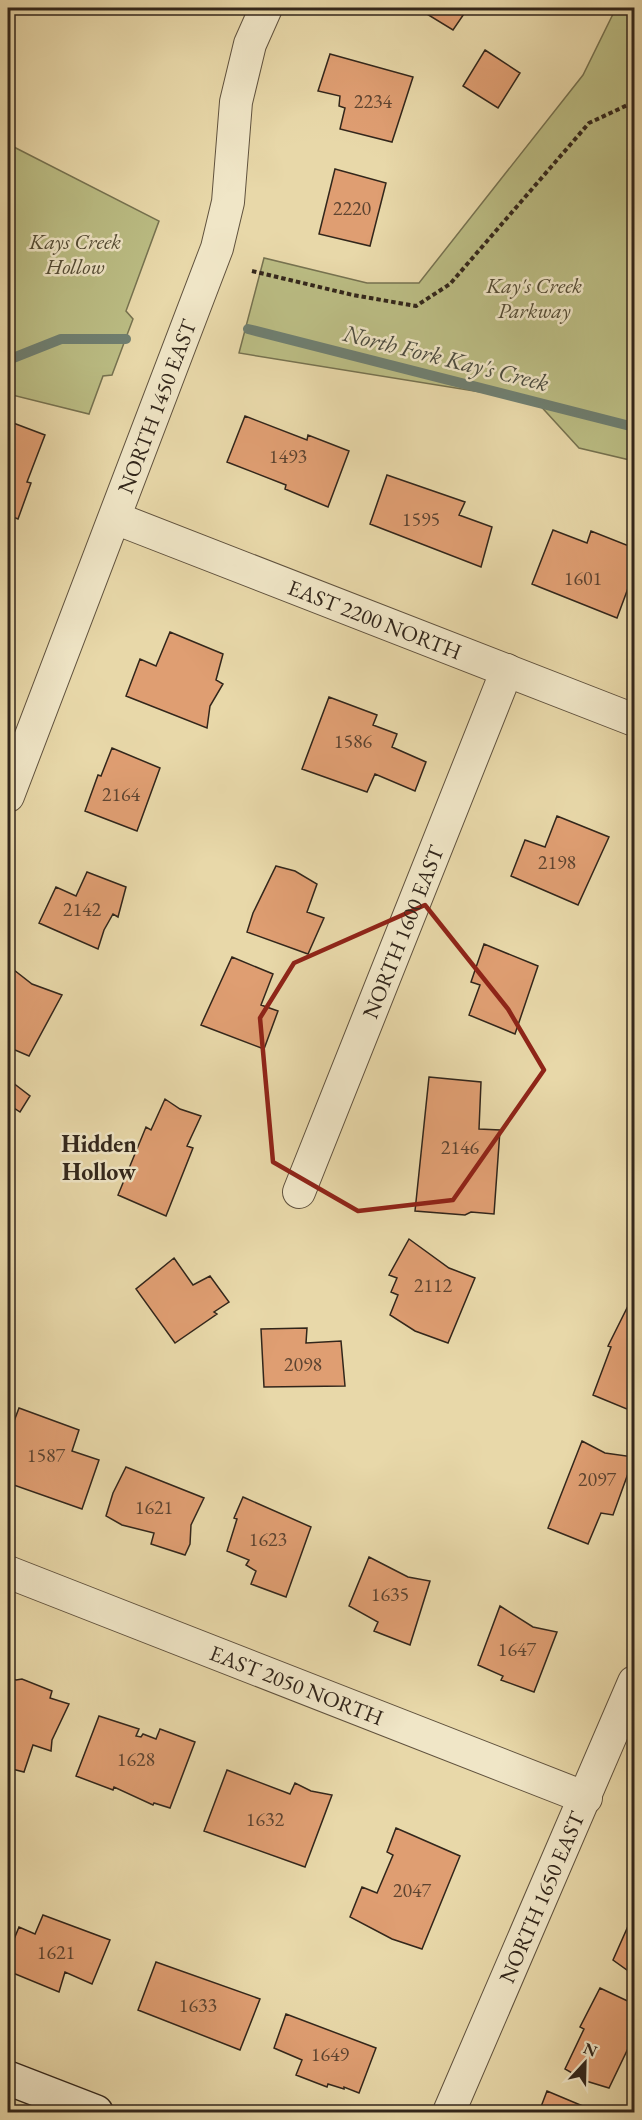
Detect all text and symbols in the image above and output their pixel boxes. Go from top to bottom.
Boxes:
house number: 2234 [354,88,393,114]
house number: 2220 [333,195,372,221]
park label: Kays Creek Hollow [28,227,121,281]
park label: Kay's Creek Parkway [485,271,582,325]
street label: NORTH 1450 EAST [111,315,203,498]
water label: North Fork Kay's Creek [339,317,552,398]
house number: 1493 [269,443,307,469]
house number: 1595 [402,506,440,532]
house number: 1601 [564,565,602,591]
street label: EAST 2200 NORTH [284,573,466,667]
house number: 1586 [334,728,373,754]
house number: 2164 [102,781,141,807]
street label: NORTH 1600 EAST [356,841,451,1023]
house number: 2198 [538,849,576,875]
house number: 2142 [63,896,102,922]
district label: Hidden Hollow [61,1128,137,1187]
house number: 2146 [441,1134,480,1160]
house number: 2112 [414,1272,453,1298]
house number: 2098 [284,1351,322,1377]
house number: 1587 [27,1442,66,1468]
house number: 2097 [578,1466,617,1492]
house number: 1621 [135,1494,173,1520]
house number: 1623 [249,1526,287,1552]
house number: 1635 [371,1581,409,1607]
house number: 1647 [498,1636,537,1662]
street label: EAST 2050 NORTH [206,1638,388,1732]
house number: 1628 [117,1746,155,1772]
house number: 1632 [246,1806,285,1832]
street label: NORTH 1650 EAST [492,1807,592,1987]
house number: 2047 [393,1877,432,1903]
house number: 1621 [37,1939,75,1965]
house number: 1633 [179,1992,217,2018]
north arrow [555,2033,615,2093]
text: N [580,2037,600,2062]
house number: 1649 [311,2041,350,2067]

